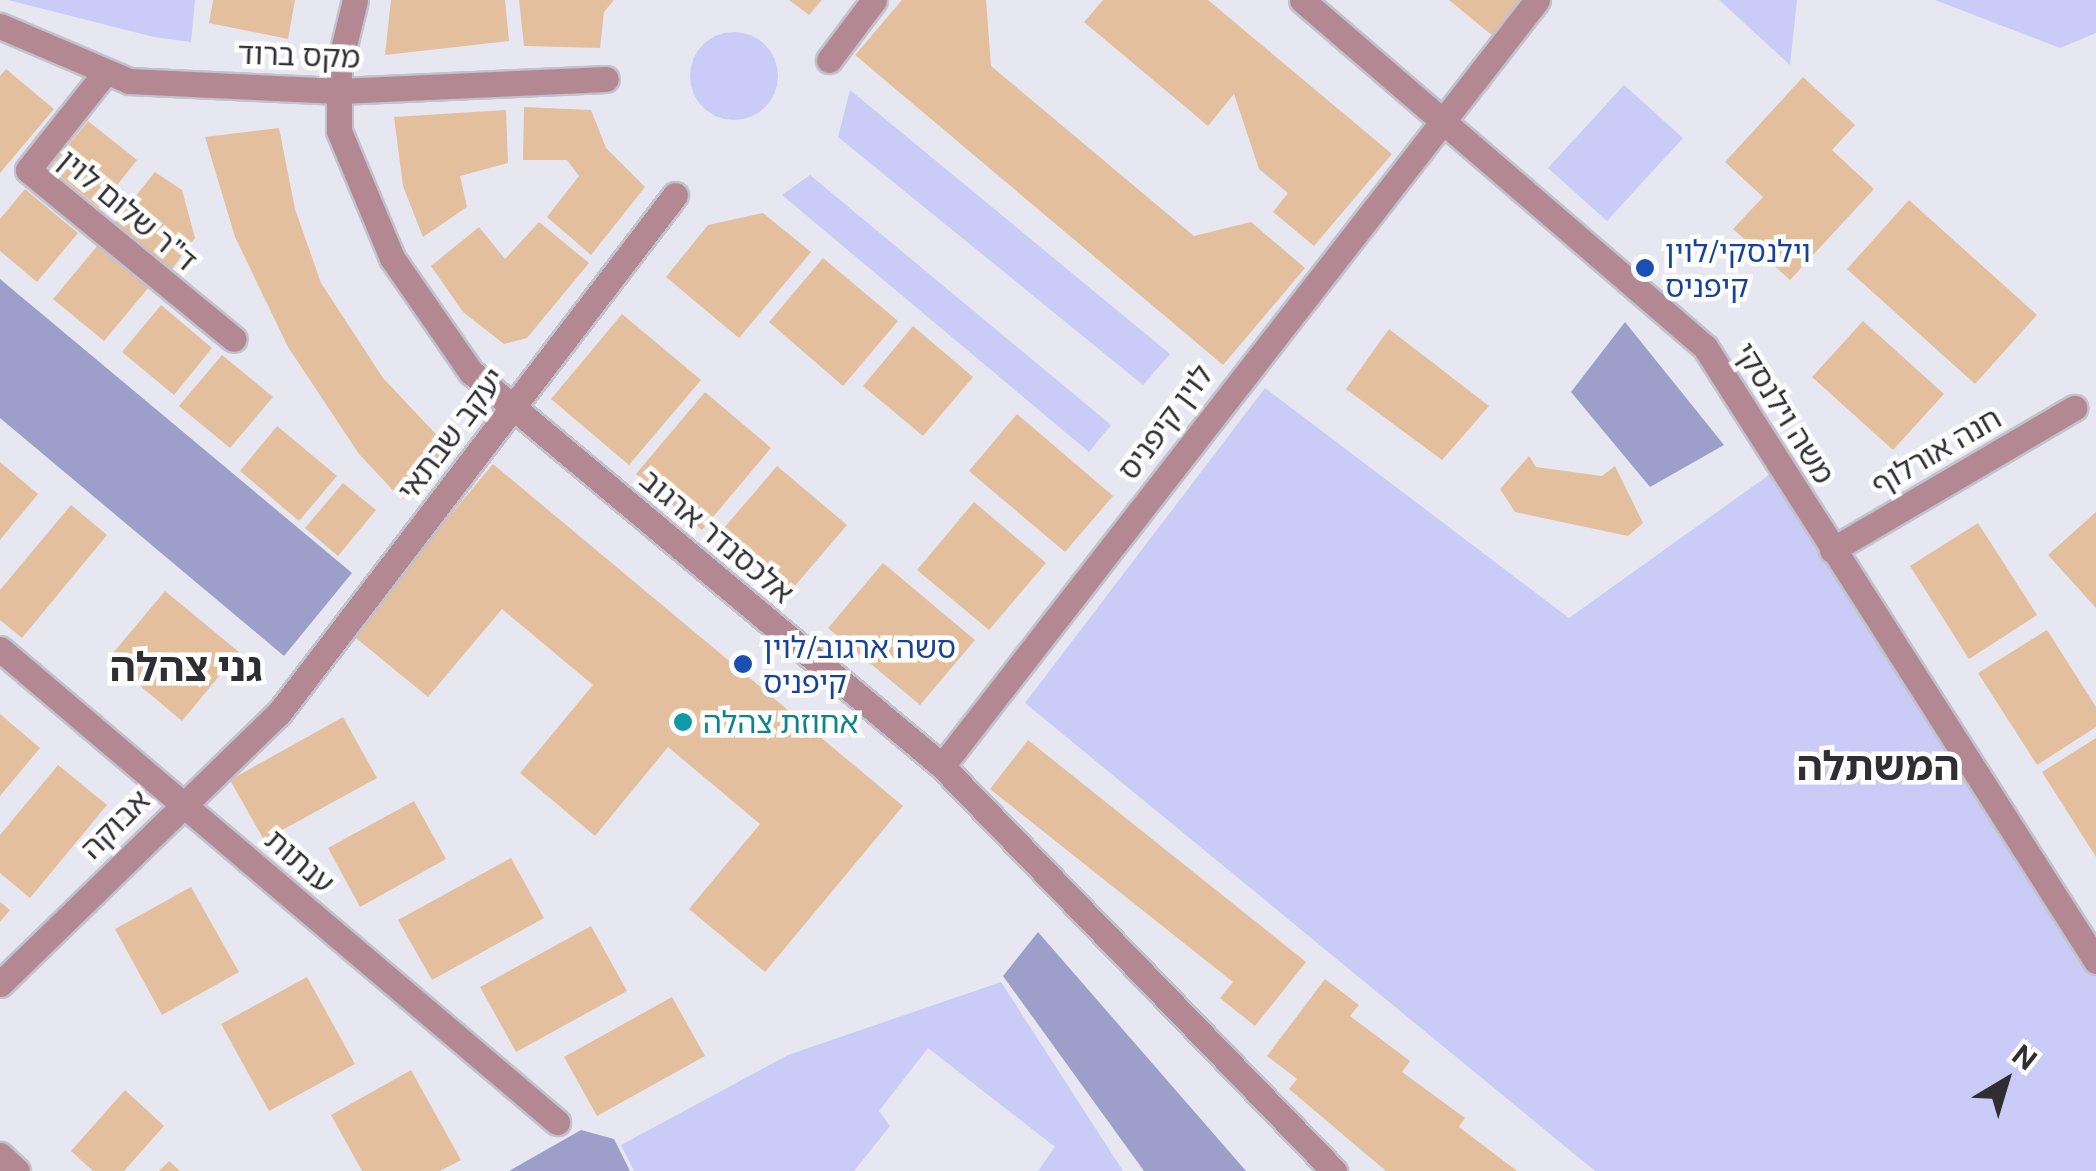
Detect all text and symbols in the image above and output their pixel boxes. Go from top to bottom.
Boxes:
street label: מקס ברוד [237,35,361,75]
street label: ד"ר שלום לוין [52,142,204,278]
place label: וילנסקי/לוין קיפניס [1665,233,1811,304]
marker: וילנסקי/לוין קיפניס [1634,257,1656,279]
street label: משה וילנסקי [1727,336,1843,490]
street label: לוין קיפניס [1110,357,1220,487]
street label: יעקב שבתאי [390,361,512,507]
street label: חנה אורלוף [1865,399,2007,503]
street label: אלכסנדר ארגוב [633,461,801,611]
place label: סשה ארגוב/לוין קיפניס [763,629,956,700]
district label: גני צהלה [110,643,262,691]
marker: סשה ארגוב/לוין קיפניס [732,653,754,675]
place label: אחוזת צהלה [703,704,859,740]
marker: אחוזת צהלה [672,711,694,733]
district label: המשתלה [1796,742,1960,790]
street label: אבוקה [73,782,157,866]
street label: ענתות [258,821,342,901]
north arrow [1956,1031,2056,1131]
text: N [2006,1037,2044,1077]

